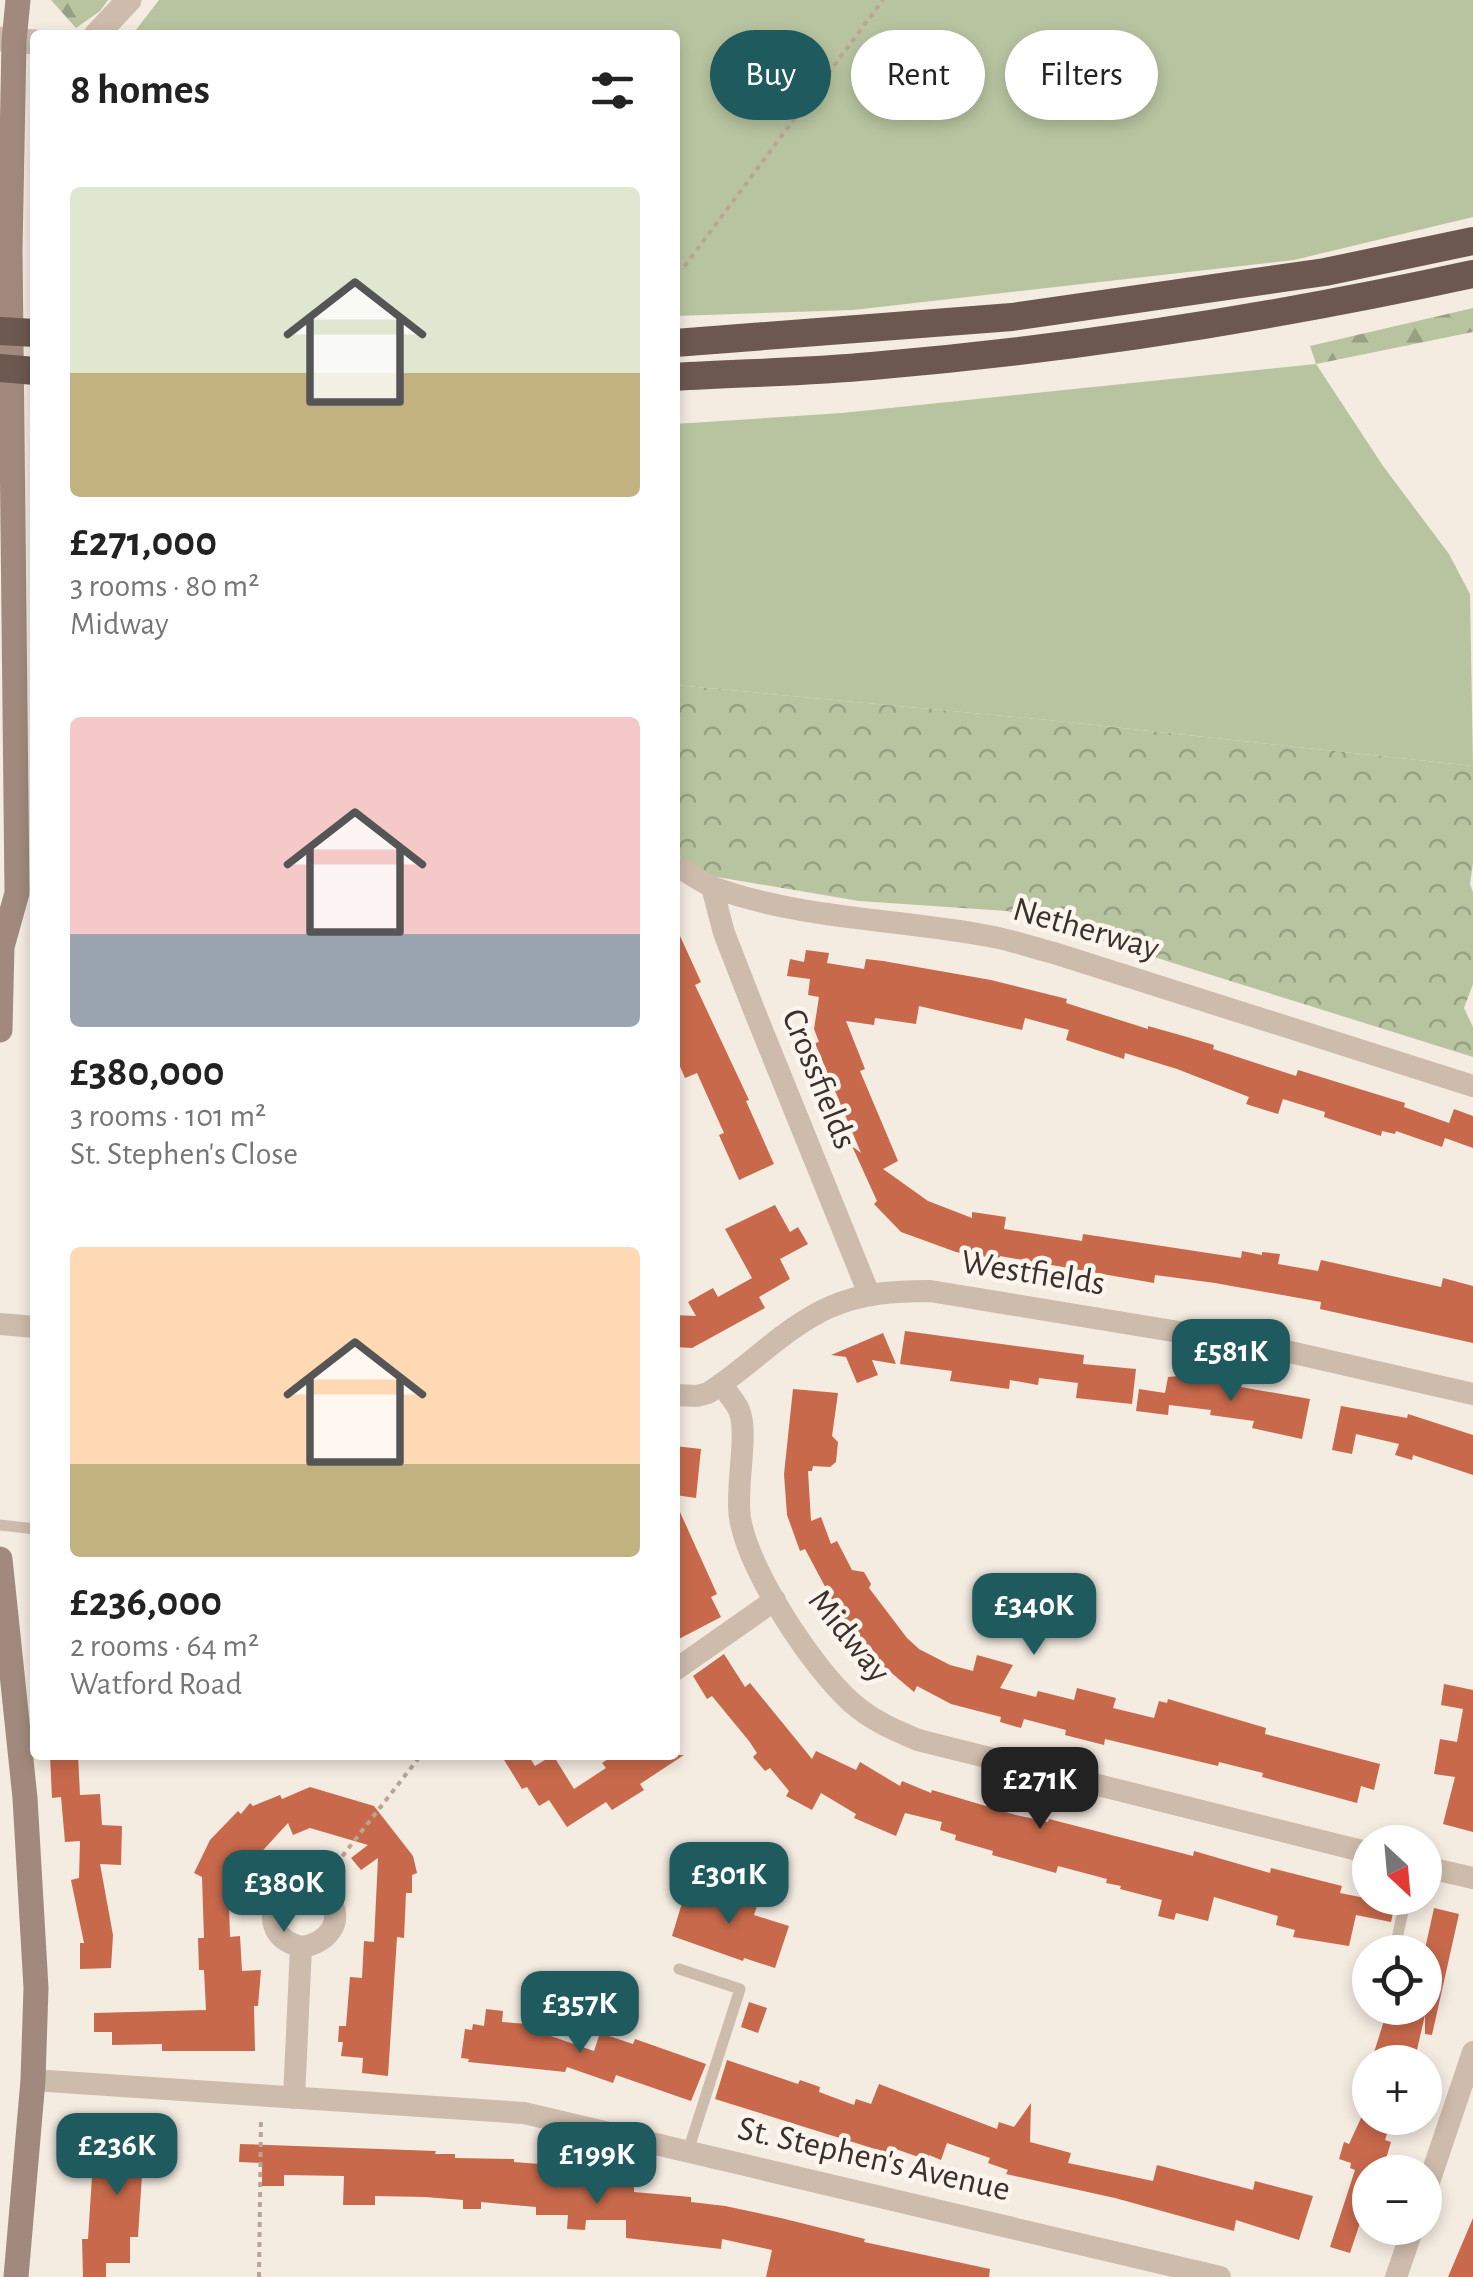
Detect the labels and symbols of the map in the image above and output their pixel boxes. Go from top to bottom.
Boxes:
street label: Netherway [1009,891,1163,967]
street label: Crossfields [775,1004,863,1154]
street label: Westfields [959,1244,1107,1302]
pin: £581K [1161,1319,1301,1404]
pin: £340K [964,1573,1104,1658]
street label: Midway [801,1583,897,1689]
pin: £271K [970,1747,1110,1832]
north arrow [1352,1825,1442,1915]
pin: £301K [659,1842,799,1927]
pin: £380K [214,1850,354,1935]
pin: £357K [510,1971,650,2056]
street label: St. Stephen's Avenue [734,2111,1014,2207]
pin: £236K [47,2113,187,2198]
pin: £199K [527,2122,667,2207]

